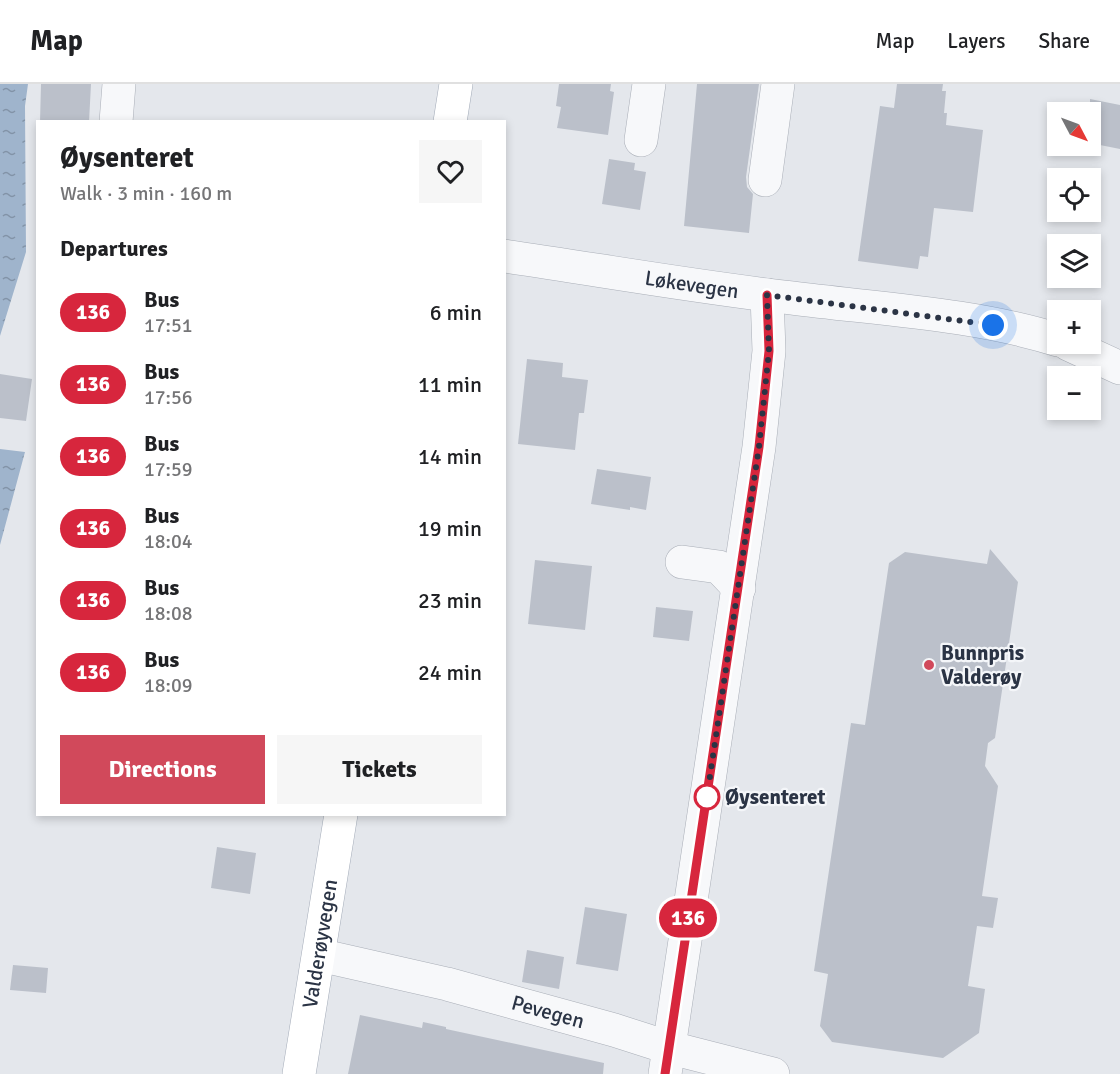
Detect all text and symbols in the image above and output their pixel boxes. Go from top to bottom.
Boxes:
text: Map [30,24,83,58]
text: Map [876,28,914,54]
text: Layers [947,28,1005,54]
text: Share [1038,28,1090,54]
north arrow [1047,102,1101,156]
map controls [1047,102,1101,420]
button: heart [419,140,482,203]
text: Øysenteret [60,141,194,175]
button: locate [1047,168,1101,222]
text: Walk · 3 min · 160 m [60,181,232,206]
button: layers [1047,234,1101,288]
text: Departures [60,235,168,262]
street label: Løkevegen [643,265,740,304]
text: Bus [144,286,179,313]
text: 136 [76,299,110,325]
text: 6 min [430,299,482,326]
button: + [1047,300,1101,354]
your location [978,310,1008,340]
text: 17:51 [144,313,193,338]
text: Bus [144,358,179,385]
button: − [1047,366,1101,420]
text: 136 [76,371,110,397]
text: 11 min [418,371,482,398]
text: 17:56 [144,385,193,410]
text: Bus [144,430,179,457]
text: 136 [76,443,110,469]
text: 14 min [418,443,482,470]
text: 17:59 [144,457,193,482]
text: Bus [144,502,179,529]
text: 136 [76,515,110,541]
text: 19 min [418,515,482,542]
text: 18:04 [144,529,193,554]
text: Bus [144,574,179,601]
text: 136 [76,587,110,613]
text: 23 min [418,587,482,614]
text: 18:08 [144,601,193,626]
place label: Bunnpris Valderøy [941,640,1024,690]
text: Bus [144,646,179,673]
marker: Bunnpris Valderøy [922,658,936,672]
text: 136 [76,659,110,685]
text: 24 min [418,659,482,686]
text: 18:09 [144,673,193,698]
button: Directions [60,735,265,804]
button: Tickets [277,735,482,804]
marker: Øysenteret [694,784,720,810]
place label: Øysenteret [725,784,825,810]
street label: Valderøyvegen [297,877,343,1010]
line badge: 136 [654,898,722,938]
text: 136 [671,905,705,931]
street label: Pevegen [509,989,587,1034]

